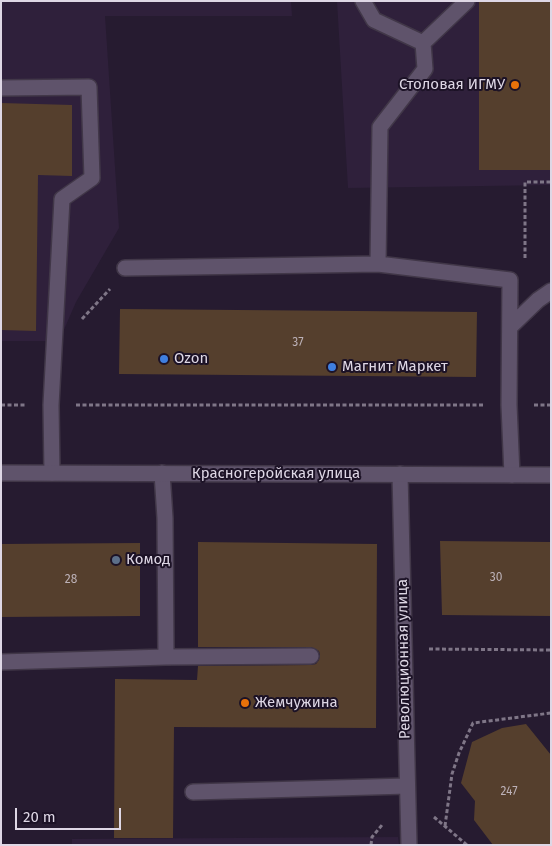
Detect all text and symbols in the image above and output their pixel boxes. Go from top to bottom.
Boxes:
place label: Столовая ИГМУ [399,76,505,94]
marker: Столовая ИГМУ [509,79,521,91]
house number: 37 [292,336,304,350]
place label: Ozon [174,350,208,368]
marker: Ozon [158,353,170,365]
place label: Магнит Маркет [342,358,448,376]
marker: Магнит Маркет [326,361,338,373]
street label: Красногеройская улица [192,465,360,483]
place label: Комод [126,551,170,569]
marker: Комод [110,554,122,566]
house number: 30 [490,571,502,585]
house number: 28 [65,573,77,587]
street label: Революционная улица [394,579,414,739]
place label: Жемчужина [255,694,338,712]
marker: Жемчужина [239,697,251,709]
house number: 247 [500,785,518,799]
scale bar [18,798,124,830]
text: 20 m [23,808,56,826]

